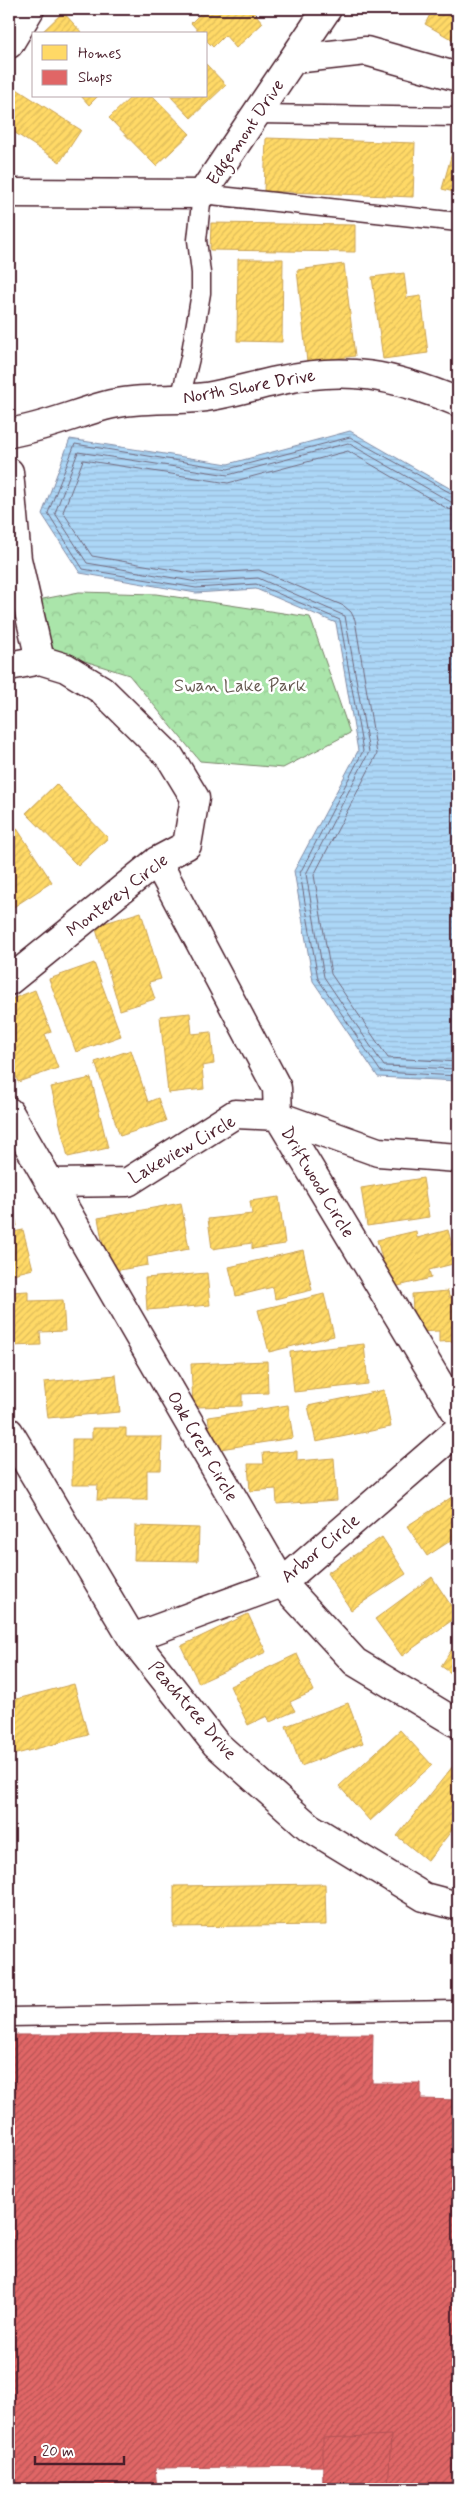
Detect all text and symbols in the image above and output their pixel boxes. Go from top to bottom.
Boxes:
legend [32,32,208,98]
text: Homes [78,44,121,64]
text: Shops [78,68,113,88]
street label: Edgemont Drive [201,75,292,192]
street label: North Shore Drive [181,364,317,410]
park label: Swan Lake Park [174,674,306,698]
street label: Monterey Circle [62,849,173,943]
street label: Lakeview Circle [125,1110,240,1190]
street label: Driftwood Circle [274,1122,360,1243]
street label: Oak Crest Circle [161,1387,243,1506]
street label: Arbor Circle [276,1509,365,1589]
street label: Peachtree Drive [143,1656,242,1765]
scale bar [35,2433,124,2465]
text: 20 m [42,2442,74,2462]

